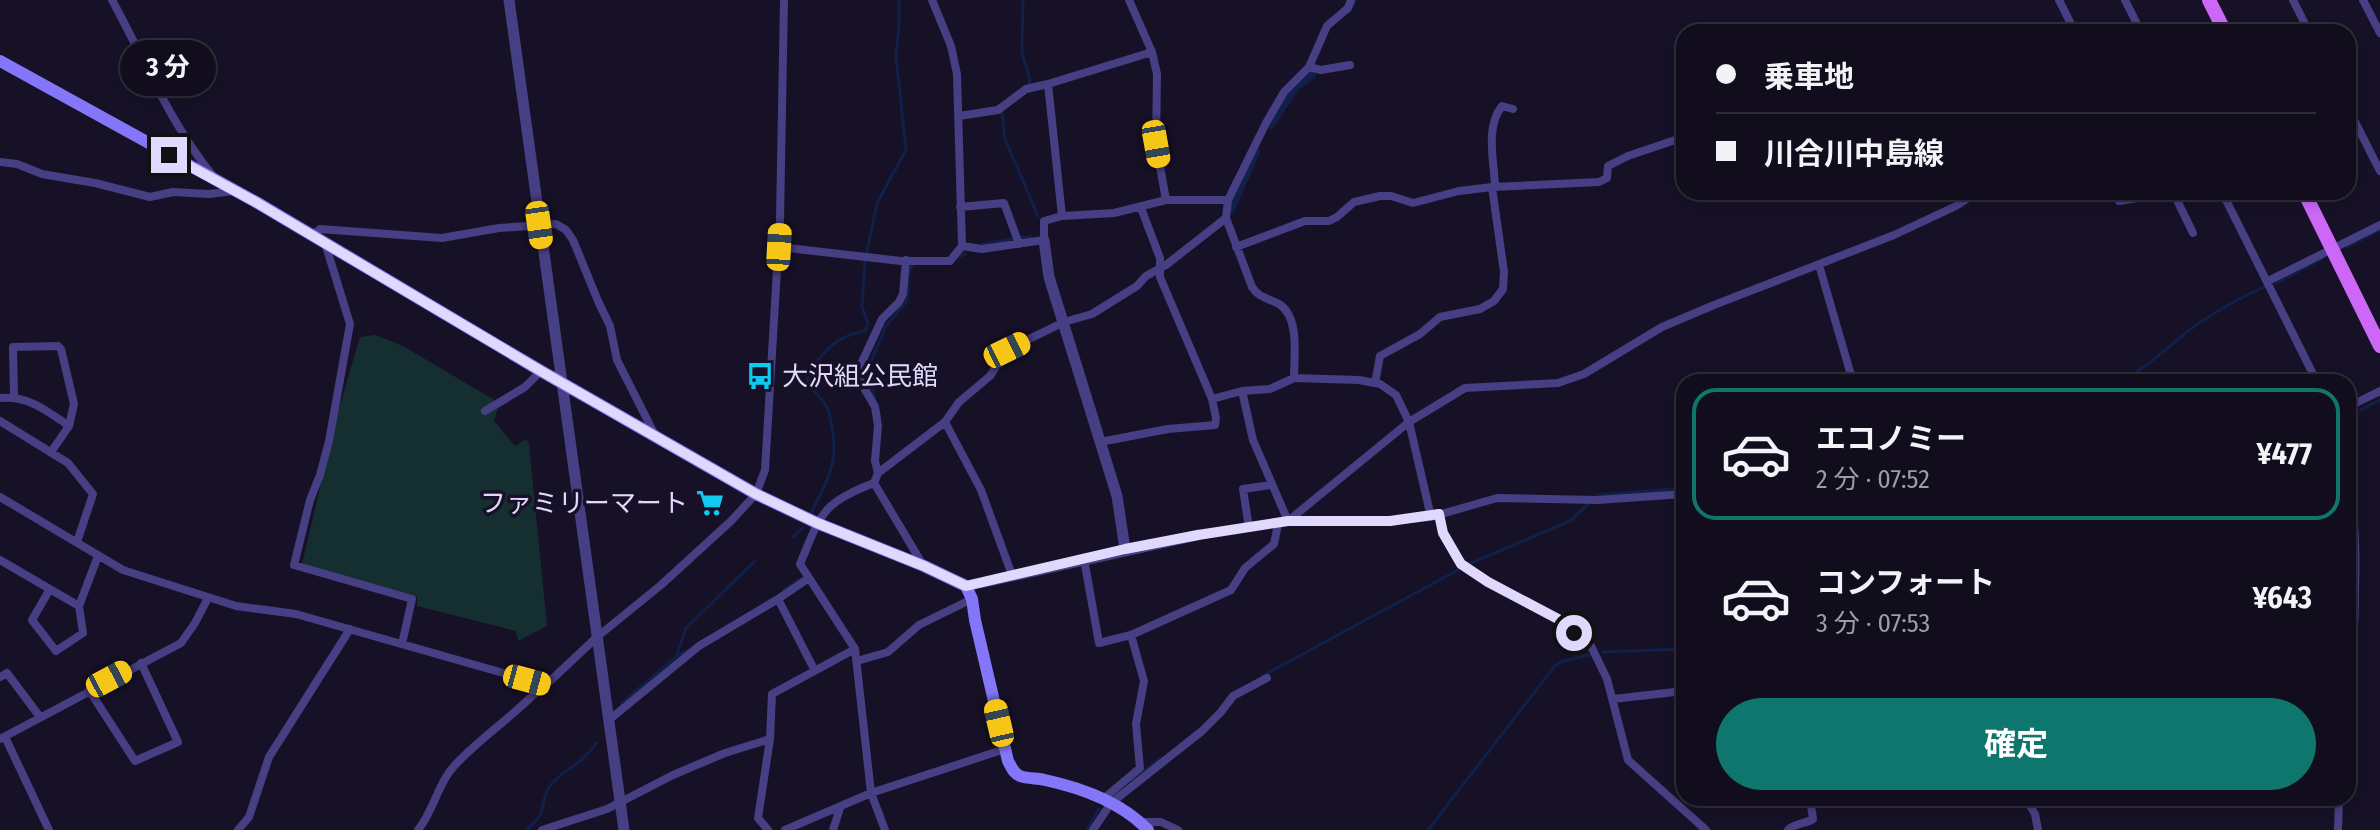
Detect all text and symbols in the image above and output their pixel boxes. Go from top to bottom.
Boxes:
callout: 3 分 [121,39,217,95]
text: 3 分 [146,52,190,83]
text: 乗車地 [1764,59,1854,95]
car [1140,118,1172,170]
text: 川合川中島線 [1764,136,1944,172]
route end [151,137,187,173]
car [524,200,554,250]
car [766,222,792,272]
car [980,329,1034,371]
bus stop icon: 大沢組公民館 [745,361,775,391]
place label: 大沢組公民館 [782,361,938,392]
icon: car [1720,418,1792,490]
text: エコノミー [1816,421,1966,457]
text: ¥477 [2257,436,2312,472]
text: 2 分 · 07:52 [1816,464,1930,495]
place label: ファミリーマート [480,488,688,519]
supermarket icon: ファミリーマート [695,488,725,518]
icon: car [1720,562,1792,634]
text: コンフォート [1816,565,1995,601]
text: ¥643 [2252,580,2312,616]
text: 3 分 · 07:53 [1816,608,1930,639]
route start [1556,615,1592,651]
car [82,657,136,701]
car [501,662,553,698]
car [982,697,1016,749]
button: 確定 [1716,698,2316,790]

